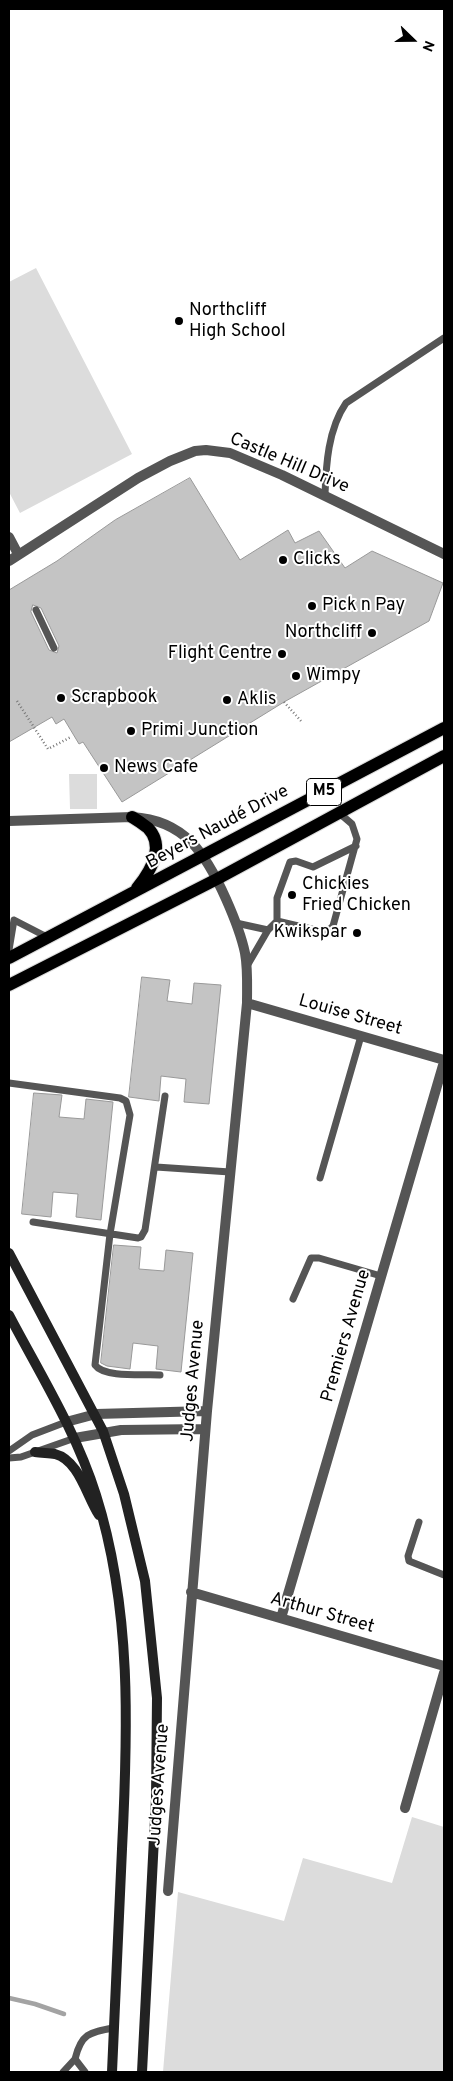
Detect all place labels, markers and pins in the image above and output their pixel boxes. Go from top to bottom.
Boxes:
place label: Northcliff High School [189,300,286,342]
marker: Northcliff High School [173,315,185,327]
place label: Clicks [293,549,341,571]
marker: Clicks [277,554,289,566]
place label: Pick n Pay [322,595,405,617]
marker: Pick n Pay [306,600,318,612]
place label: Northcliff [285,622,362,644]
marker: Northcliff [366,627,378,639]
place label: Flight Centre [168,643,272,665]
marker: Flight Centre [276,648,288,660]
place label: Wimpy [306,665,361,687]
marker: Wimpy [290,670,302,682]
place label: Scrapbook [71,687,157,709]
place label: Aklis [237,689,277,711]
marker: Scrapbook [55,692,67,704]
marker: Aklis [221,694,233,706]
place label: Primi Junction [141,720,258,742]
marker: Primi Junction [125,725,137,737]
place label: News Cafe [114,757,198,779]
marker: News Cafe [98,762,110,774]
place label: Chickies Fried Chicken [302,874,411,916]
marker: Chickies Fried Chicken [286,889,298,901]
place label: Kwikspar [274,922,347,944]
marker: Kwikspar [351,927,363,939]

